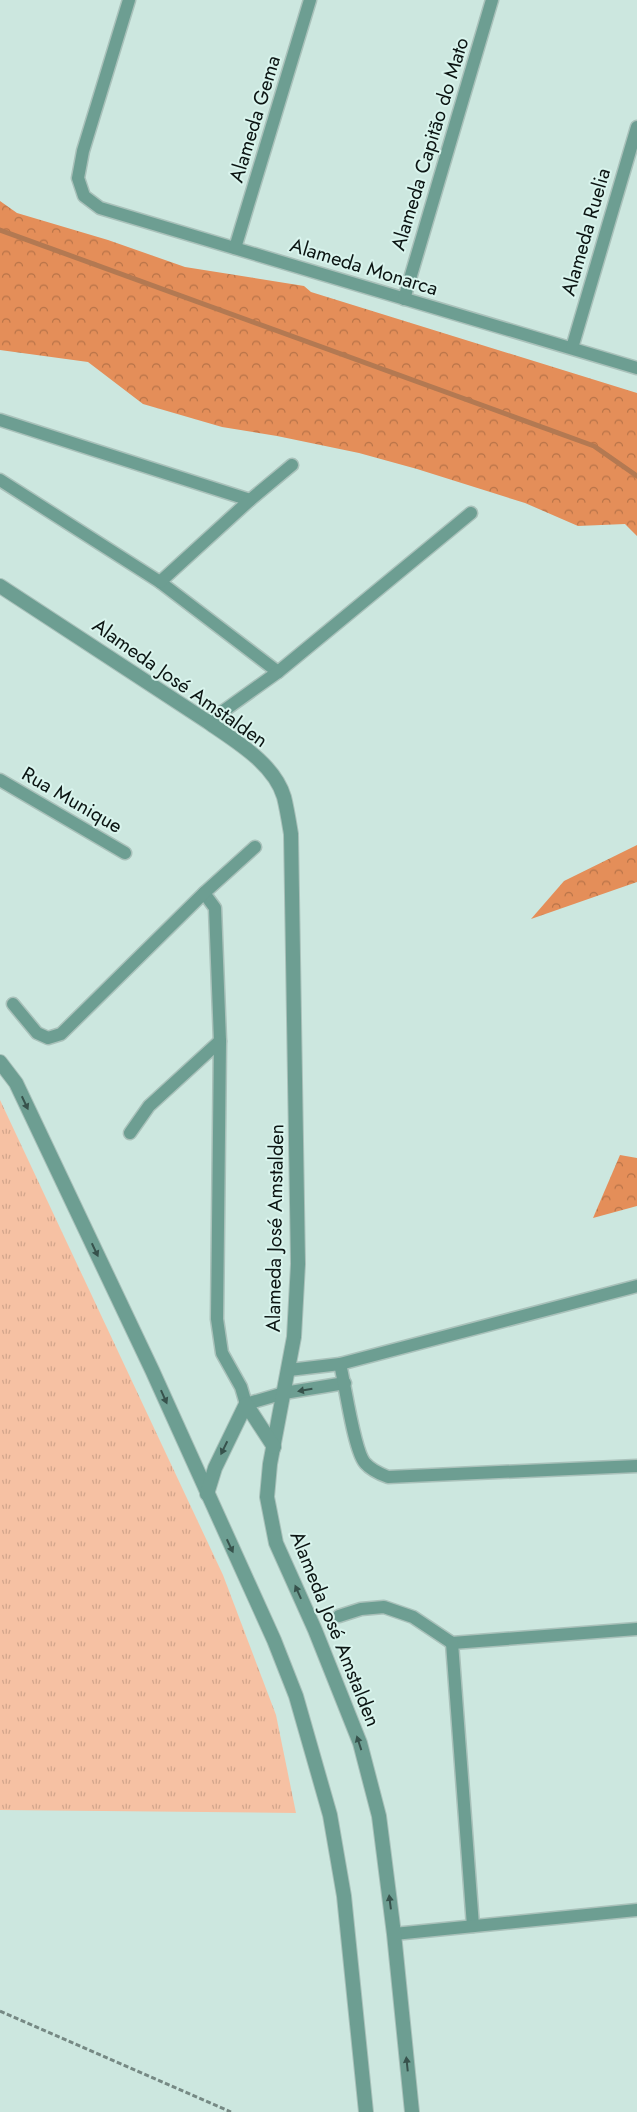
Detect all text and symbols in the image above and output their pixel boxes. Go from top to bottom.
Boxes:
street label: Alameda Capitão do Mato [384,34,476,254]
street label: Alameda Gema [222,52,288,186]
street label: Alameda Ruelia [554,165,618,299]
street label: Alameda Monarca [286,231,442,303]
street label: Alameda José Amstalden [86,611,274,755]
street label: Rua Munique [16,759,128,841]
one-way arrow [22,1096,30,1110]
street label: Alameda José Amstalden [259,1124,291,1332]
one-way arrow [91,1243,99,1257]
one-way arrow [297,1386,313,1394]
one-way arrow [160,1390,168,1404]
one-way arrow [220,1441,228,1455]
street label: Alameda José Amstalden [283,1527,387,1731]
one-way arrow [227,1539,235,1553]
one-way arrow [294,1585,302,1599]
one-way arrow [355,1735,363,1750]
one-way arrow [386,1894,394,1910]
one-way arrow [403,2055,411,2071]

